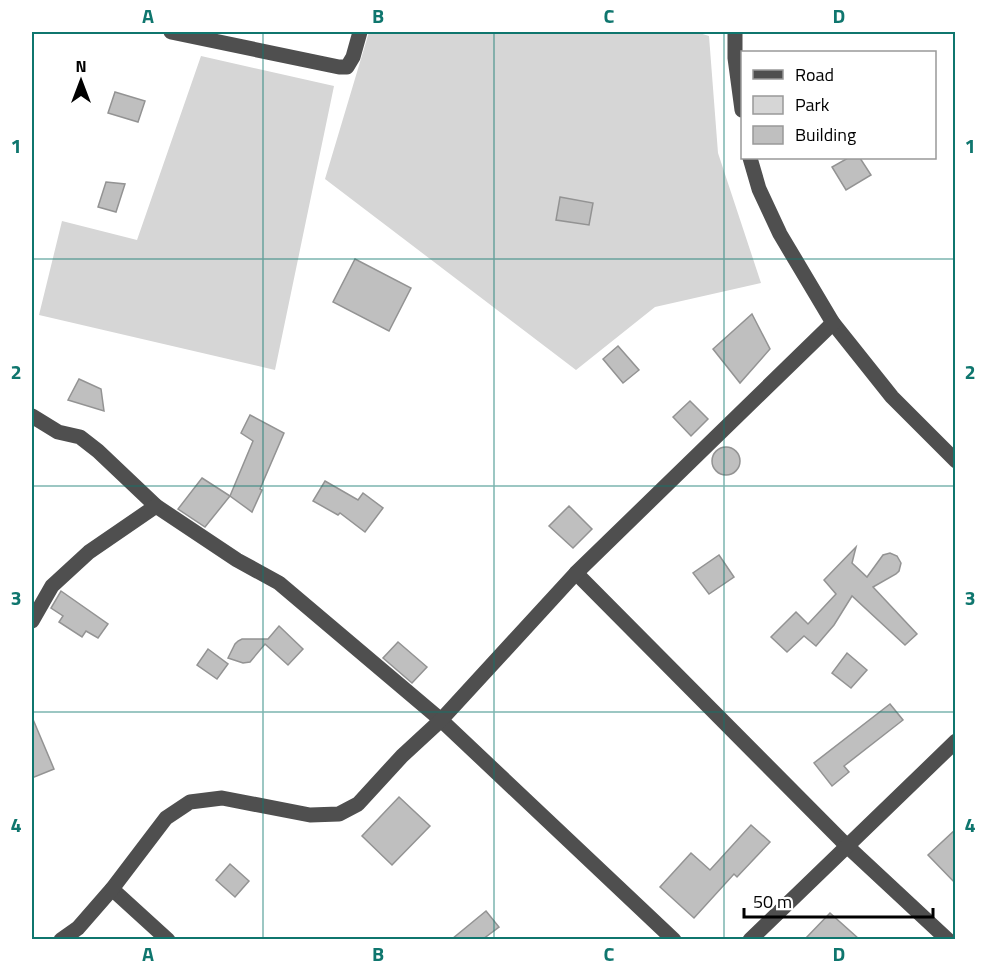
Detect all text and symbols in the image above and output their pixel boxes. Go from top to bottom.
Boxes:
text: A [142,0,154,31]
text: B [372,0,384,31]
text: C [604,0,615,31]
text: D [833,0,845,31]
north arrow [51,51,111,111]
legend [741,51,936,159]
text: N [75,54,87,78]
text: Road [795,61,834,88]
text: Park [795,91,830,118]
text: Building [795,121,856,148]
text: 1 [10,130,22,161]
text: 1 [964,130,976,161]
text: 2 [10,356,22,387]
text: 2 [964,356,976,387]
text: 3 [10,582,22,613]
text: 3 [964,582,976,613]
text: 4 [10,809,22,840]
text: 4 [964,809,976,840]
scale bar [744,881,933,919]
text: 50 m [753,888,792,915]
text: A [142,938,154,969]
text: B [372,938,384,969]
text: C [604,938,615,969]
text: D [833,938,845,969]

